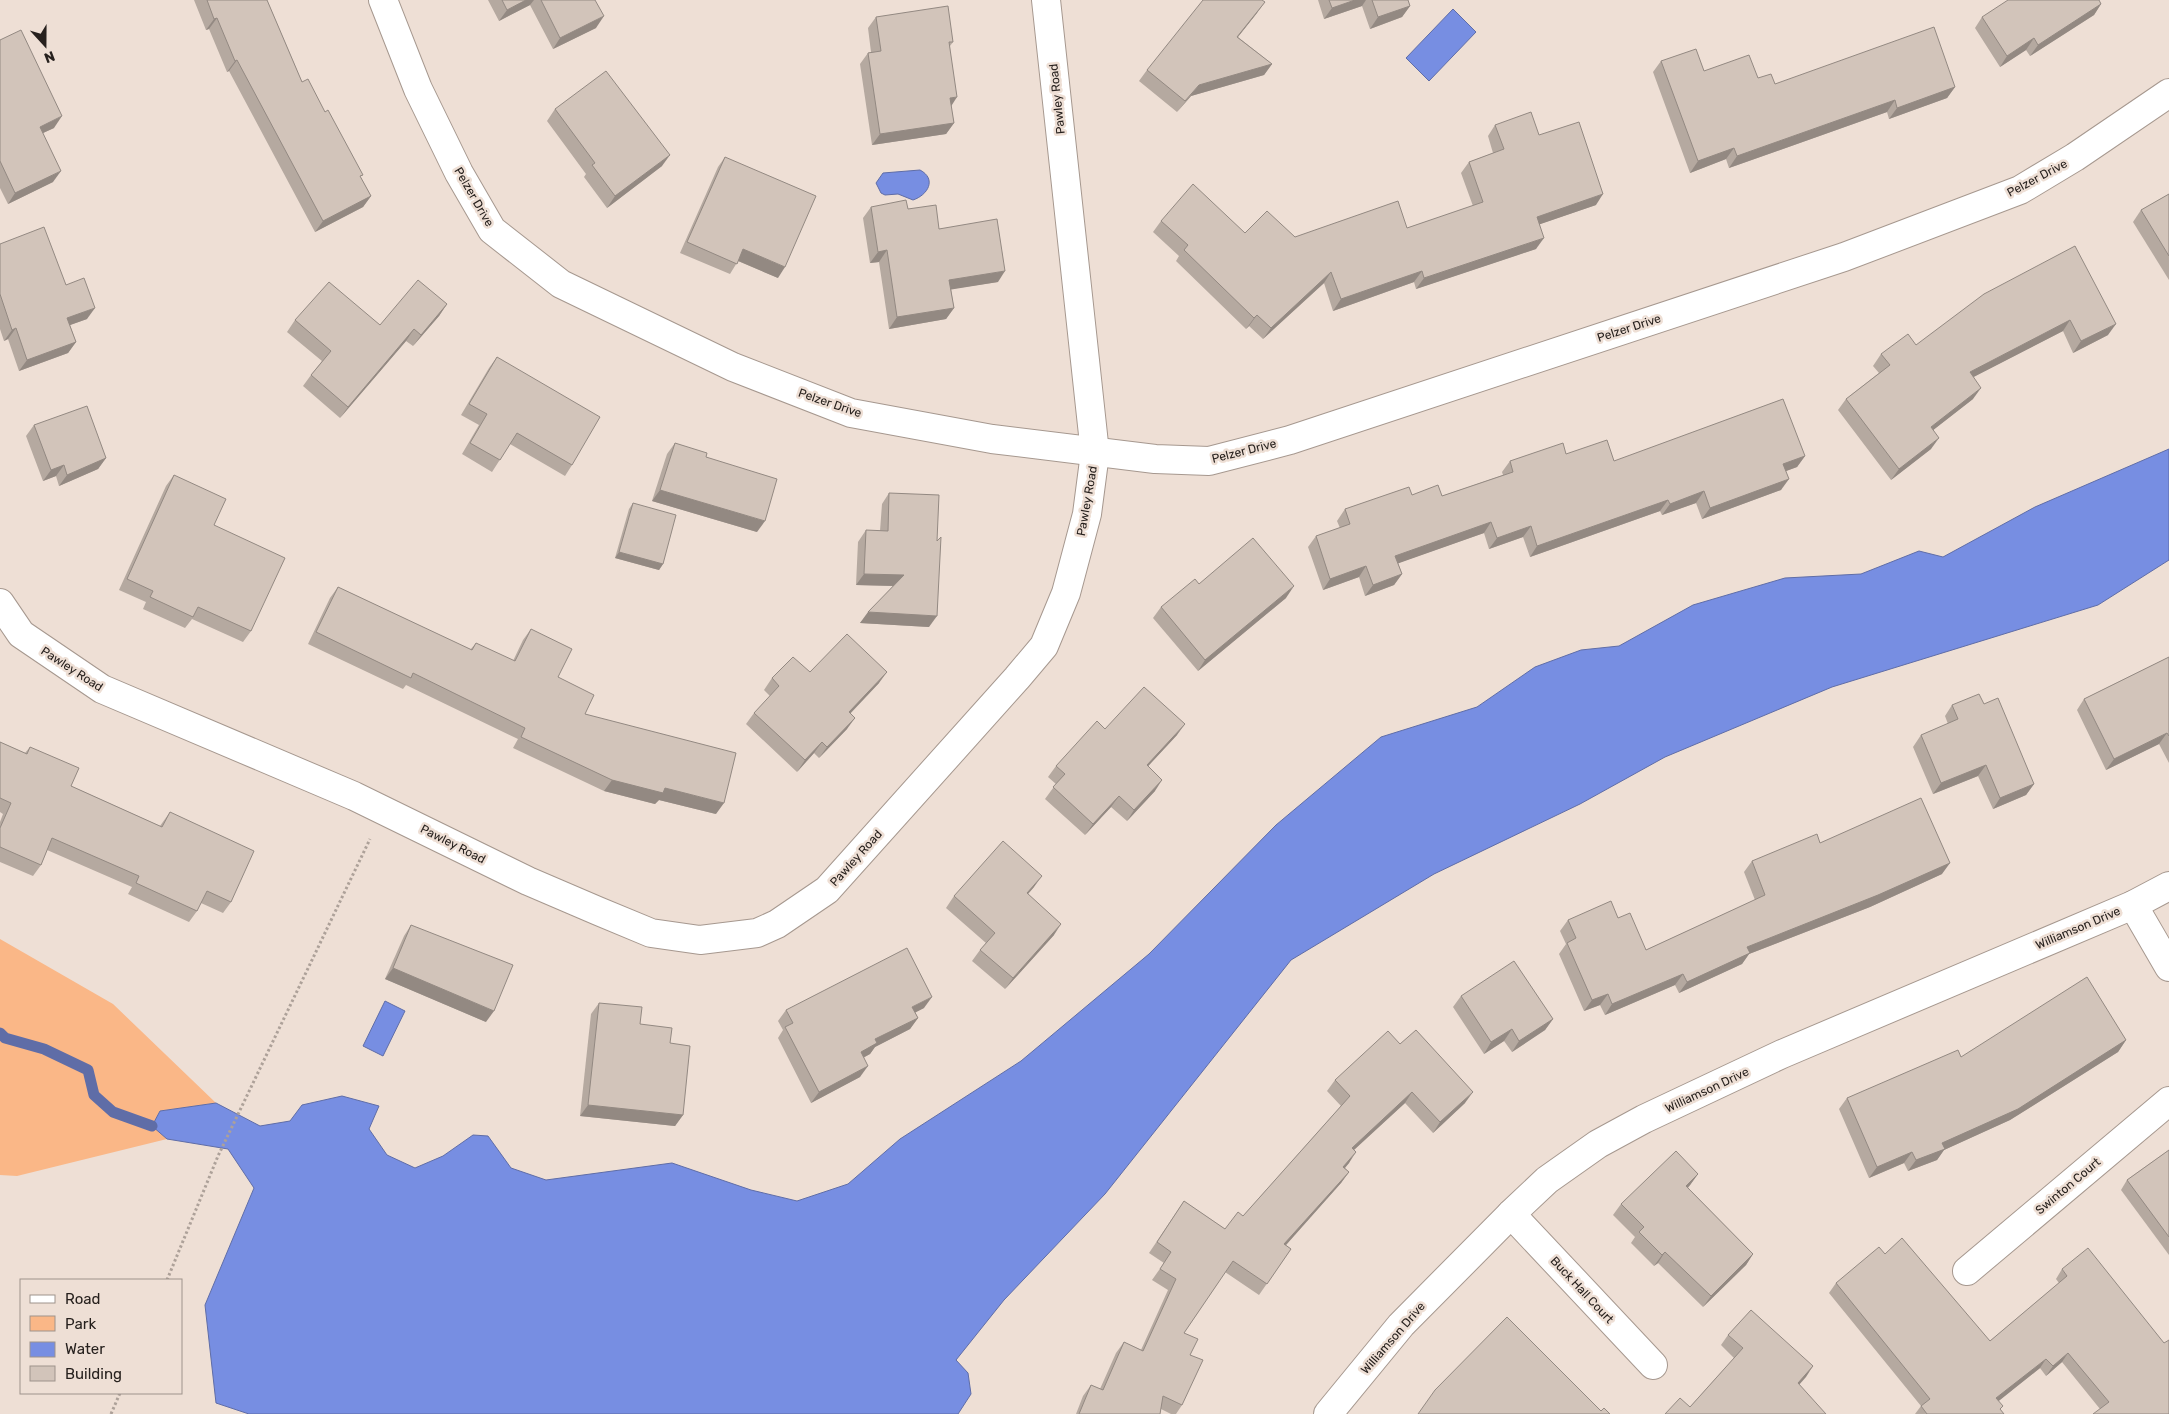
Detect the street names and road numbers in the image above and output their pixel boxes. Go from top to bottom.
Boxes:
street label: Pawley Road [1046,63,1068,135]
street label: Pelzer Drive [2005,156,2070,200]
street label: Pelzer Drive [451,165,497,229]
street label: Pelzer Drive [1595,311,1663,345]
street label: Pelzer Drive [796,386,864,420]
street label: Pelzer Drive [1210,436,1278,466]
street label: Pawley Road [1074,465,1100,537]
street label: Pawley Road [38,644,106,694]
street label: Pawley Road [418,822,488,866]
street label: Pawley Road [827,827,885,889]
street label: Williamson Drive [2034,904,2123,952]
street label: Williamson Drive [1663,1064,1751,1116]
street label: Swinton Court [2033,1155,2104,1217]
street label: Buck Hall Court [1547,1254,1617,1327]
street label: Williamson Drive [1358,1299,1428,1377]

